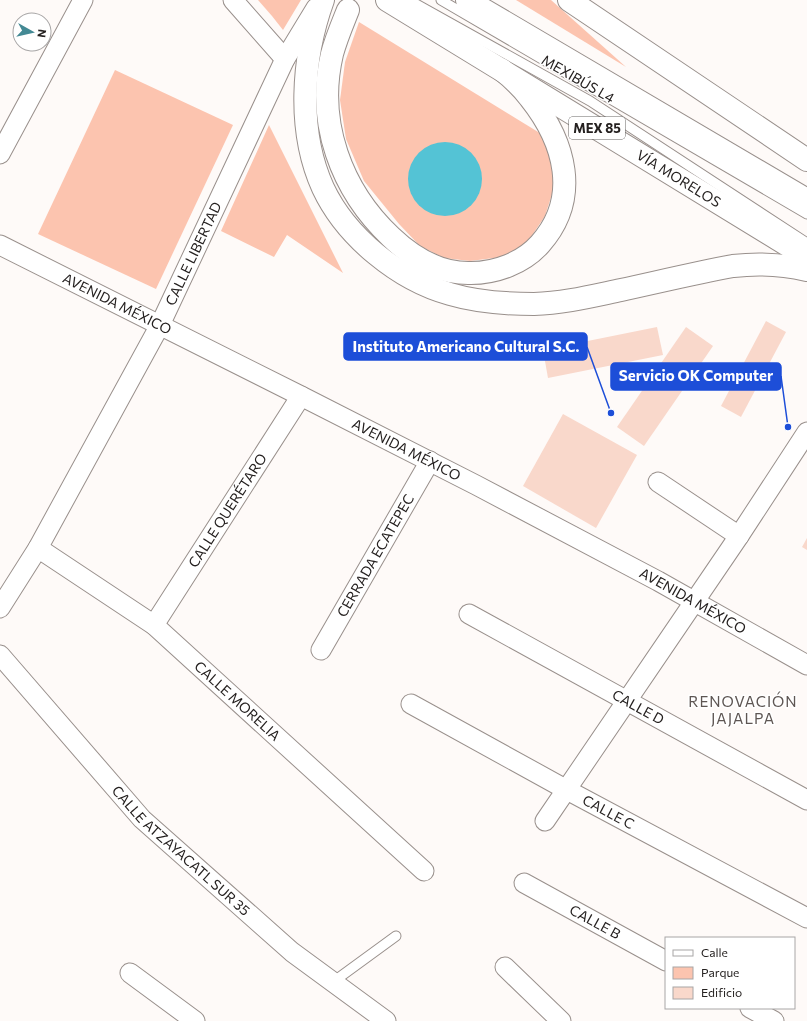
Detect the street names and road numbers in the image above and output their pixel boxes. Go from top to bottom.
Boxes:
street label: MEXIBÚS L4 [539,51,618,107]
road number: MEX 85 [569,117,625,139]
street label: VÍA MORELOS [634,146,724,210]
street label: CALLE LIBERTAD [161,199,225,308]
street label: AVENIDA MÉXICO [60,269,175,338]
street label: AVENIDA MÉXICO [350,414,464,484]
street label: CALLE QUERÉTARO [184,450,270,570]
street label: CERRADA ECATEPEC [333,491,417,620]
street label: AVENIDA MÉXICO [637,564,749,637]
street label: CALLE MORELIA [191,657,284,744]
street label: CALLE D [609,686,667,728]
street label: CALLE ATZAYACATL SUR 35 [109,782,254,919]
street label: CALLE C [580,791,637,832]
street label: CALLE B [567,901,624,942]

